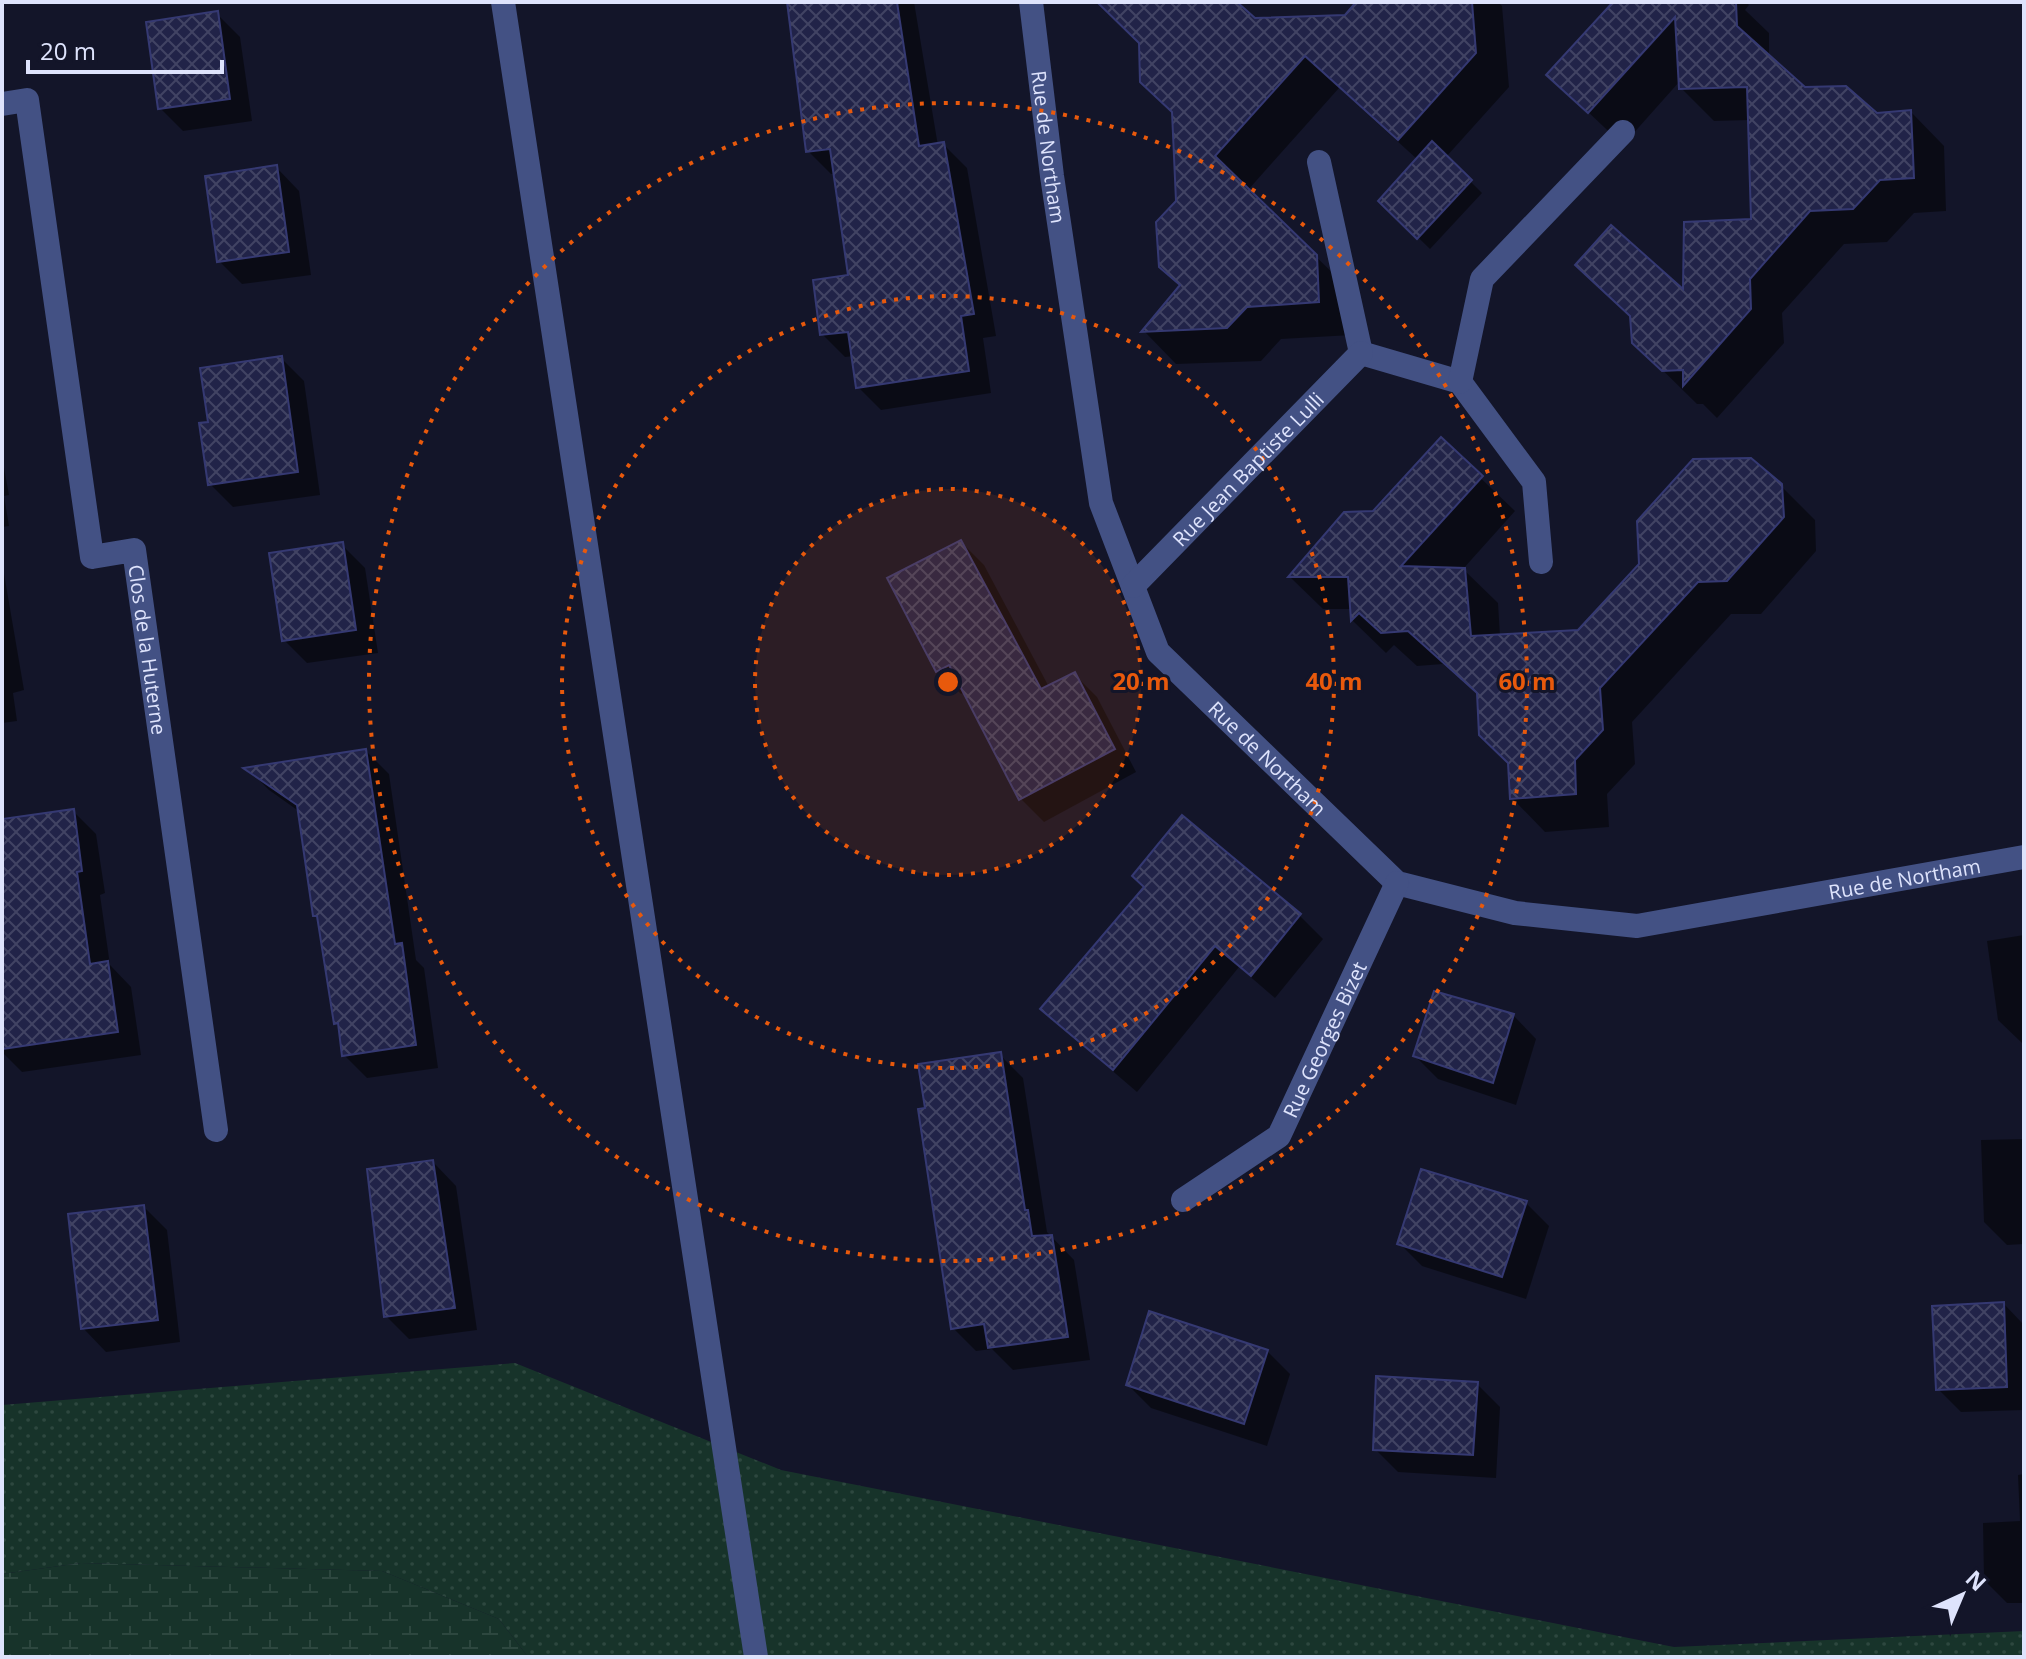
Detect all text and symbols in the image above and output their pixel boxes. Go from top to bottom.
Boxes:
scale bar [28,24,222,74]
text: 20 m [40,34,96,67]
street label: Rue de Northam [1026,69,1072,225]
street label: Rue Jean Baptiste Lulli [1166,386,1329,552]
street label: Clos de la Huterne [123,563,173,736]
text: 20 m [1112,664,1170,697]
text: 40 m [1305,664,1363,697]
text: 60 m [1498,664,1556,697]
centre of rings [934,668,962,696]
street label: Rue de Northam [1203,695,1332,821]
street label: Rue de Northam [1826,851,1983,905]
street label: Rue Georges Bizet [1276,957,1372,1122]
north arrow [1922,1555,2002,1635]
text: N [1960,1563,1993,1597]

